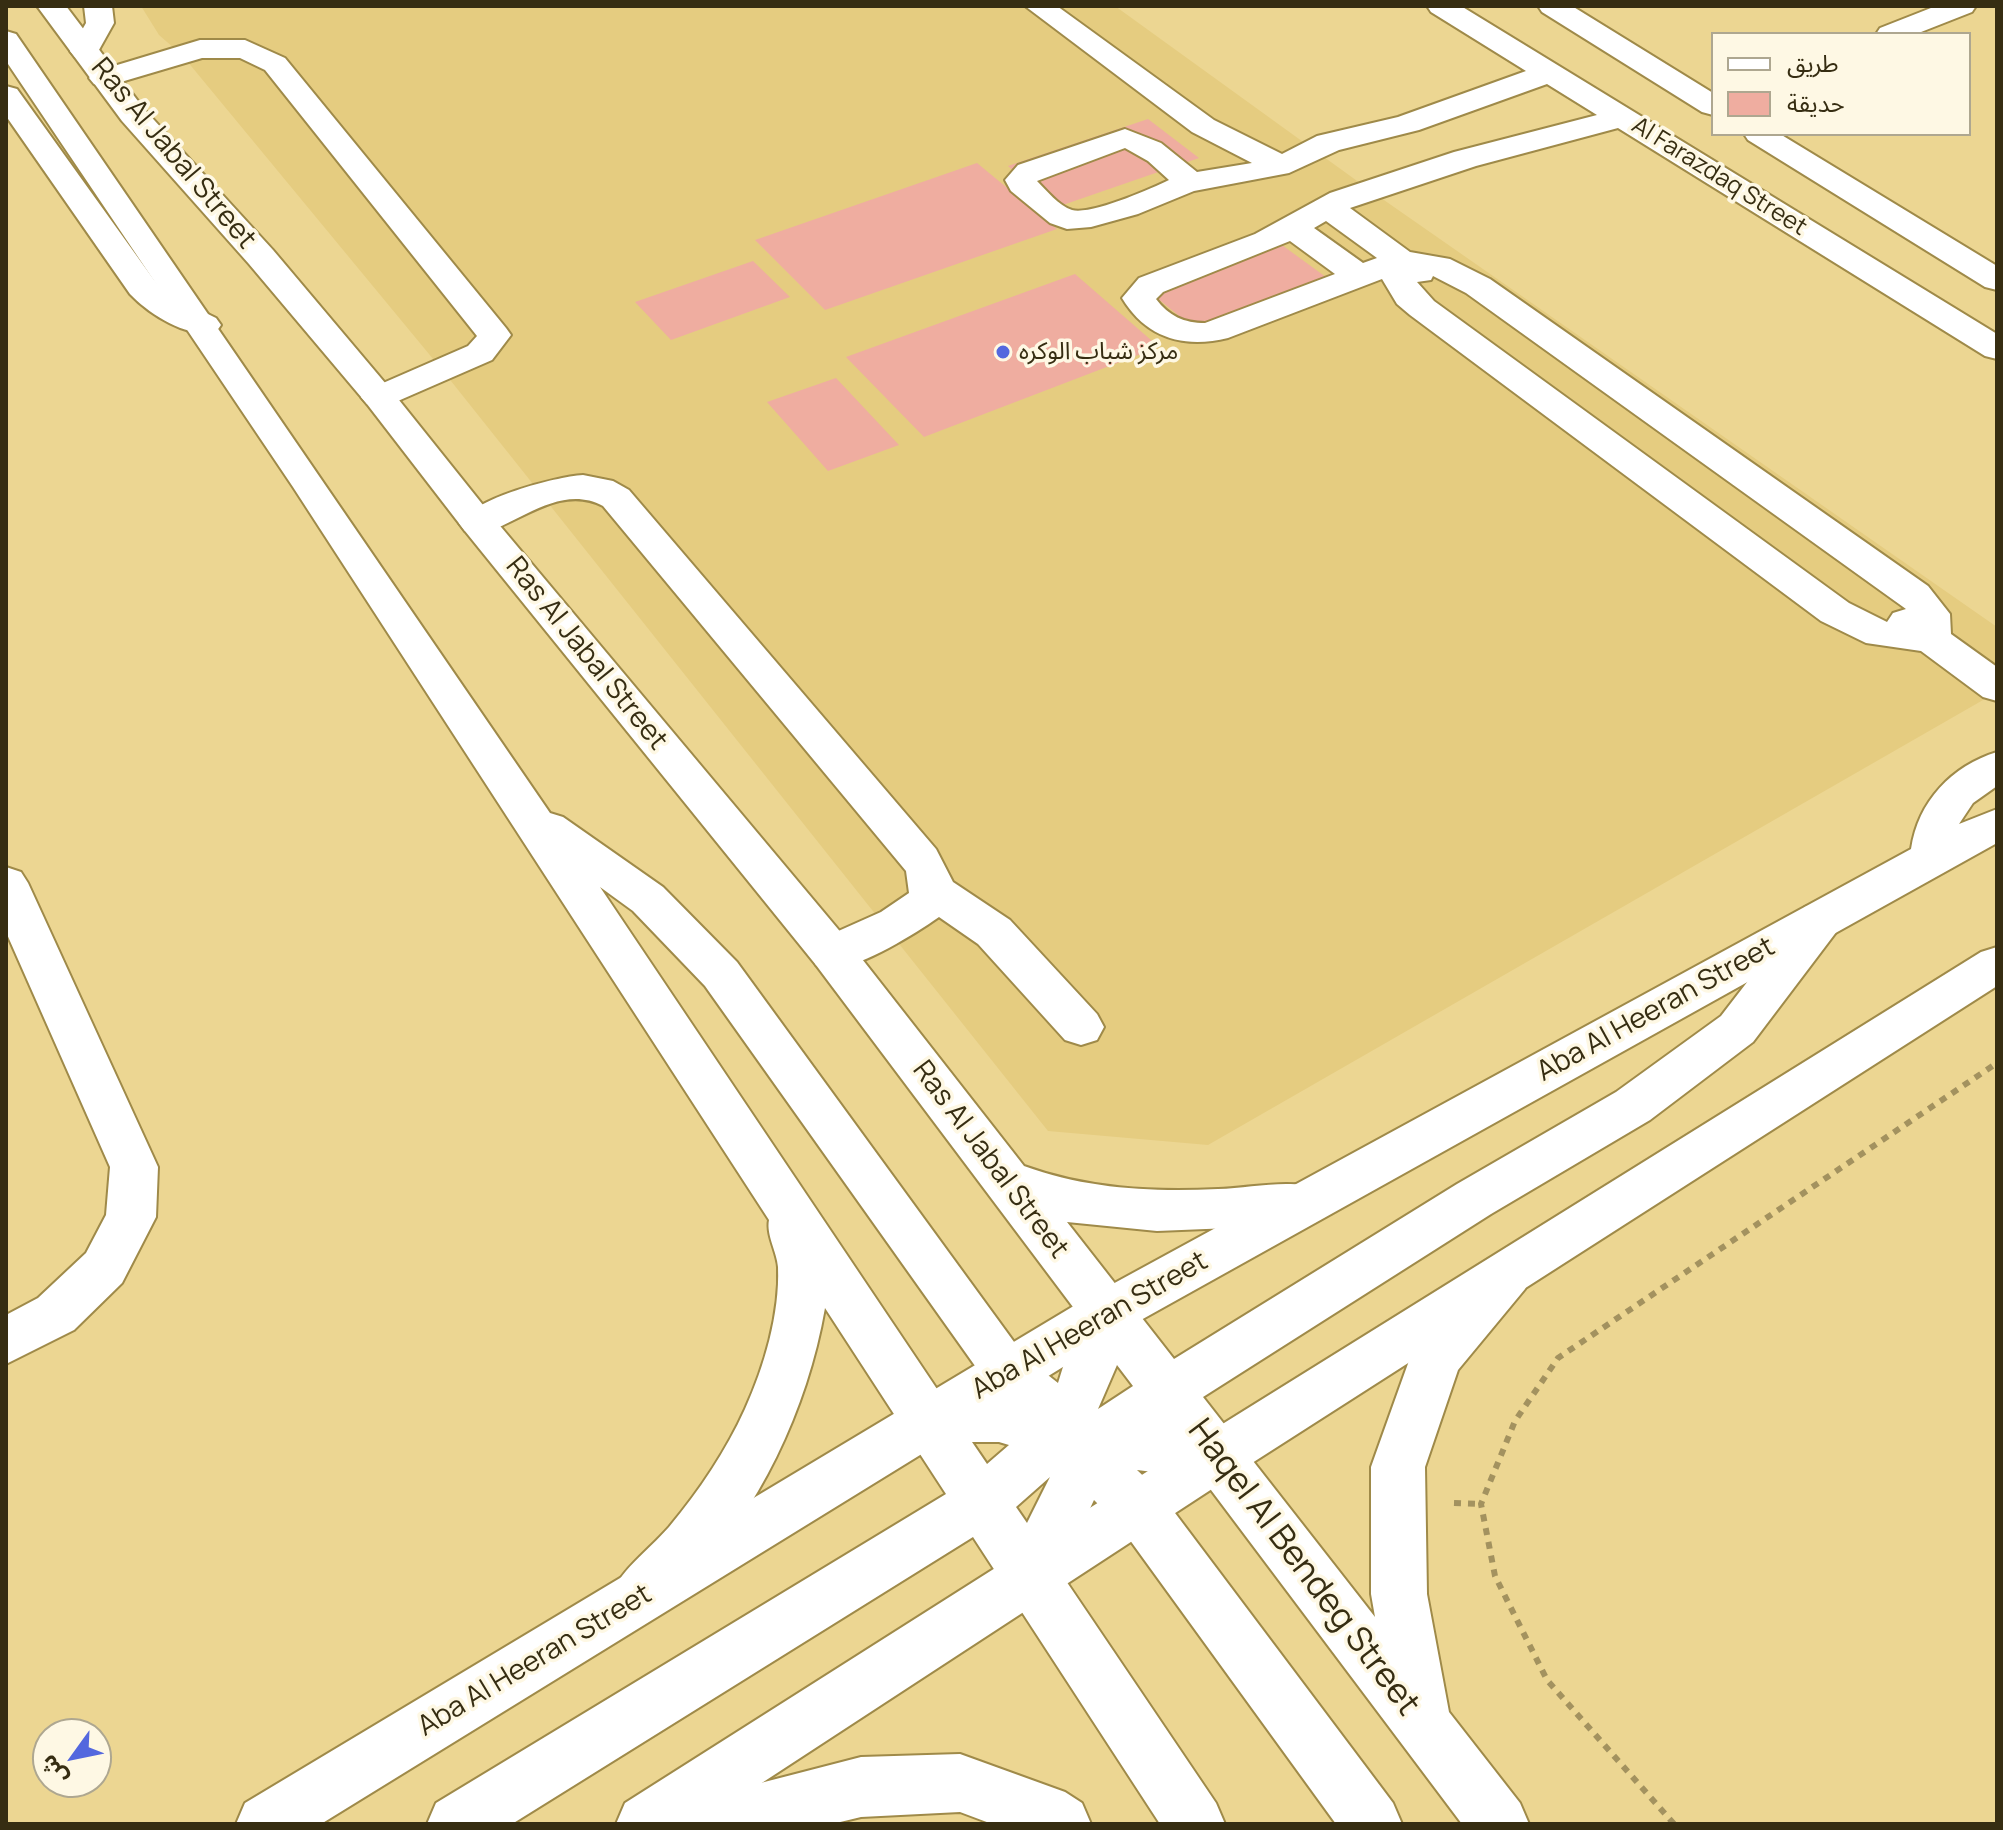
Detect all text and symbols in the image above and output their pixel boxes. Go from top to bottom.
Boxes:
legend [1711,32,1971,136]
text: طريق [1787,46,1839,79]
street label: Ras Al Jabal Street [84,52,262,256]
text: حديقة [1787,86,1845,119]
street label: Al Farazdaq Street [1626,112,1812,242]
place label: مركز شباب الوكره [1019,338,1178,366]
marker: مركز شباب الوكره [994,343,1012,361]
street label: Ras Al Jabal Street [498,551,674,757]
street label: Aba Al Heeran Street [1531,931,1781,1089]
street label: Ras Al Jabal Street [905,1055,1075,1265]
street label: Aba Al Heeran Street [966,1245,1214,1407]
street label: Haqel Al Bendeg Street [1178,1412,1428,1724]
street label: Aba Al Heeran Street [412,1578,658,1744]
north arrow [32,1718,112,1798]
text: ش [33,1749,74,1791]

